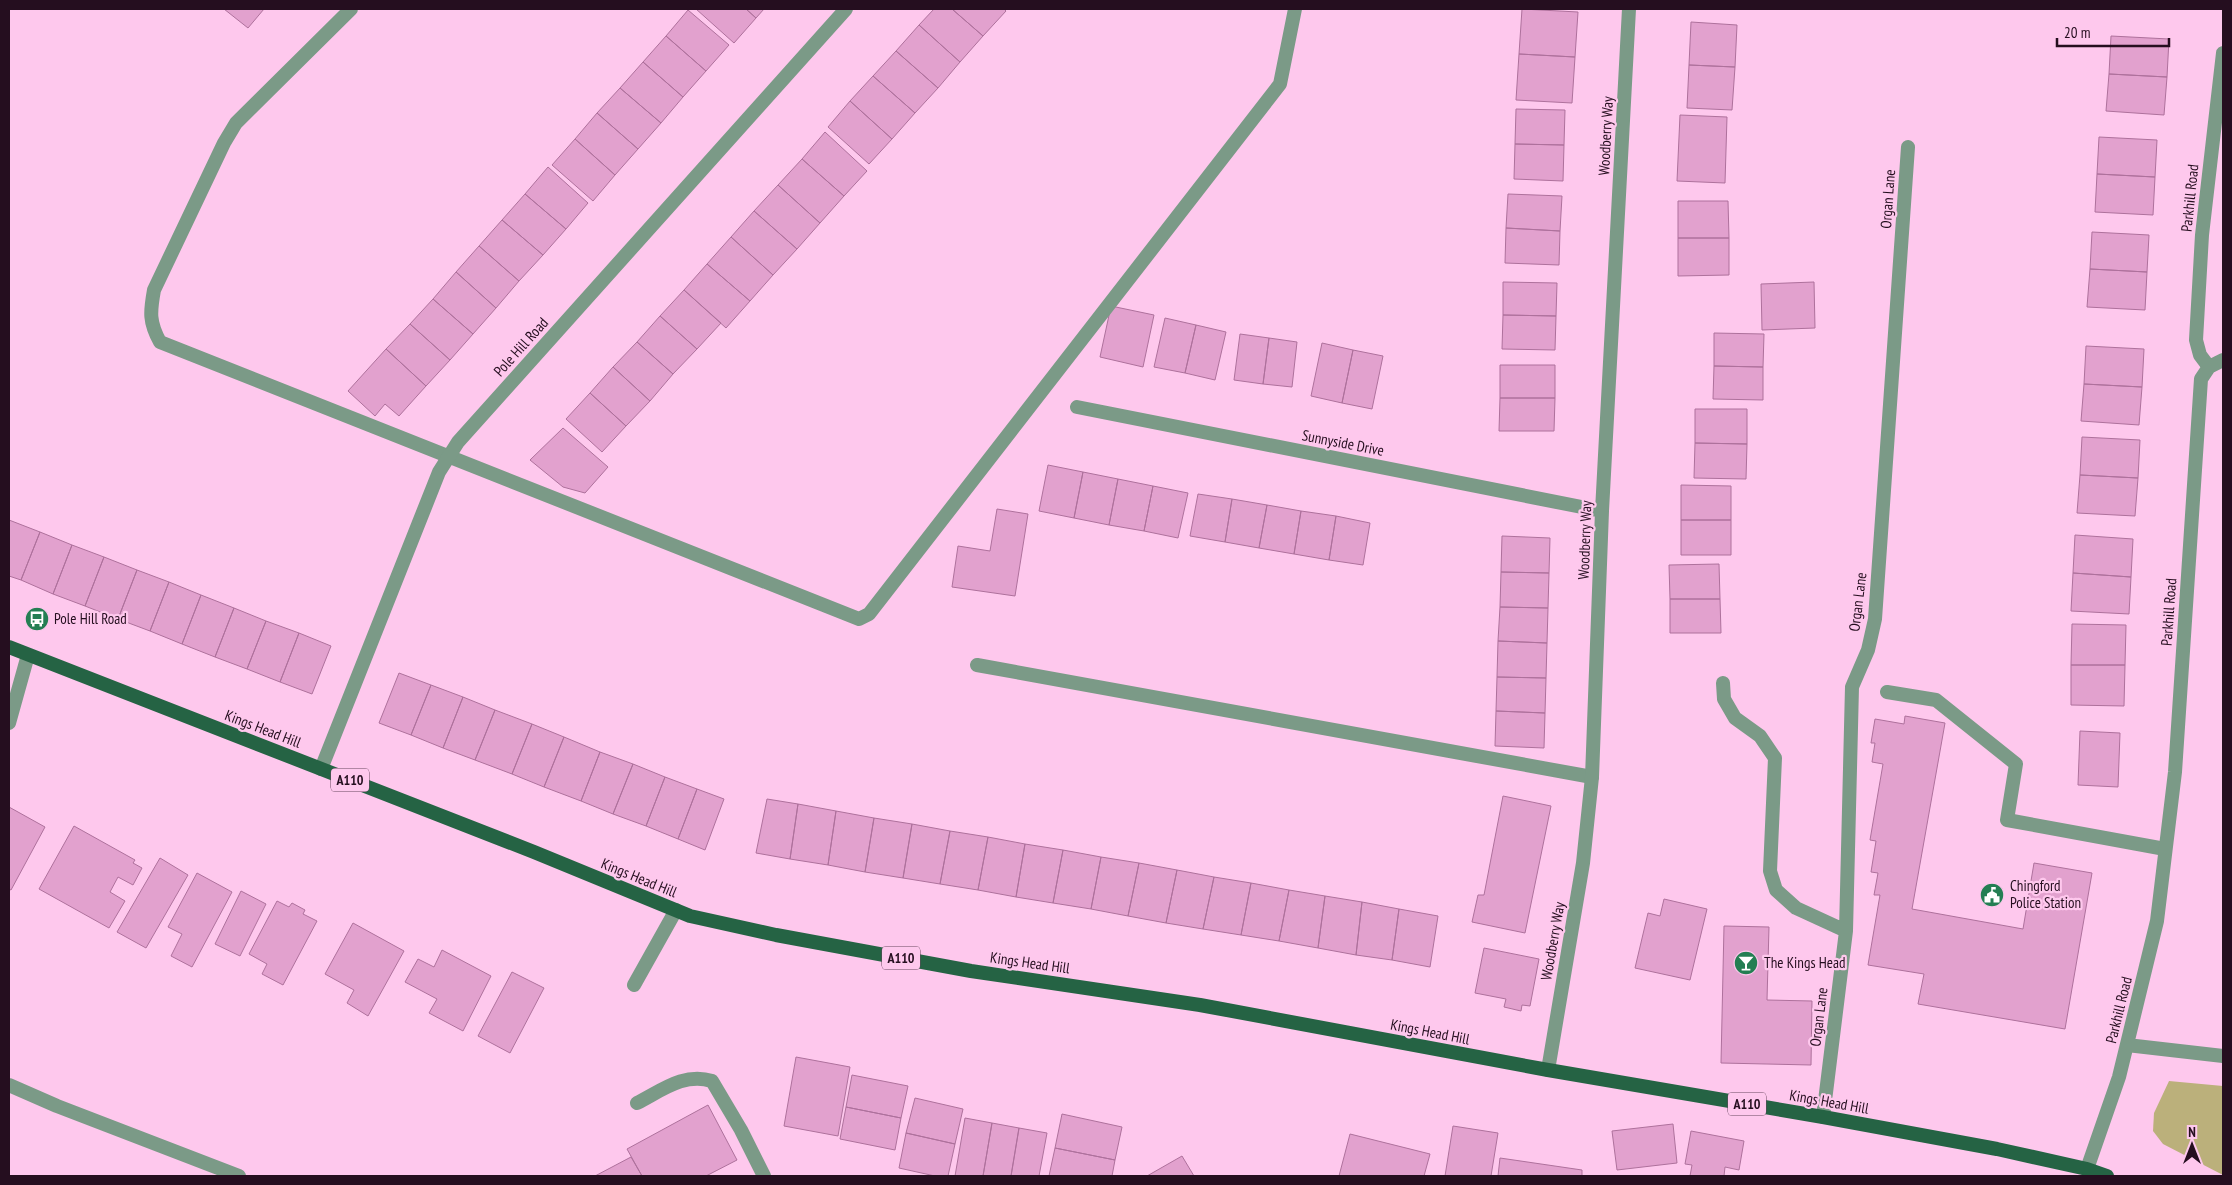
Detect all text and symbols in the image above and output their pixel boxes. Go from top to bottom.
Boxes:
scale bar [2057,15,2170,47]
text: 20 m [2064,23,2090,42]
street label: Woodberry Way [1594,96,1617,176]
street label: Parkhill Road [2177,163,2202,233]
street label: Organ Lane [1876,169,1899,229]
street label: Pole Hill Road [489,313,552,380]
street label: Sunnyside Drive [1300,425,1386,460]
street label: Woodberry Way [1574,500,1595,580]
street label: Organ Lane [1844,571,1871,633]
street label: Parkhill Road [2157,577,2180,646]
bus stop icon: Pole Hill Road [24,606,50,632]
place label: Pole Hill Road [54,609,127,628]
street label: Kings Head Hill [222,705,304,752]
road number: A110 [331,768,369,792]
street label: Kings Head Hill [598,854,680,902]
place label: Chingford Police Station [2010,876,2081,912]
public building icon: Chingford Police Station [1979,882,2005,908]
street label: Woodberry Way [1536,900,1569,982]
road number: A110 [882,946,920,970]
street label: Kings Head Hill [989,948,1072,978]
bar icon: The Kings Head [1733,950,1759,976]
place label: The Kings Head [1764,953,1845,972]
street label: Parkhill Road [2101,975,2136,1045]
street label: Organ Lane [1805,986,1832,1048]
street label: Kings Head Hill [1389,1015,1472,1049]
street label: Kings Head Hill [1788,1085,1871,1118]
road number: A110 [1728,1092,1766,1116]
north arrow [2167,1120,2217,1170]
text: N [2188,1123,2196,1141]

